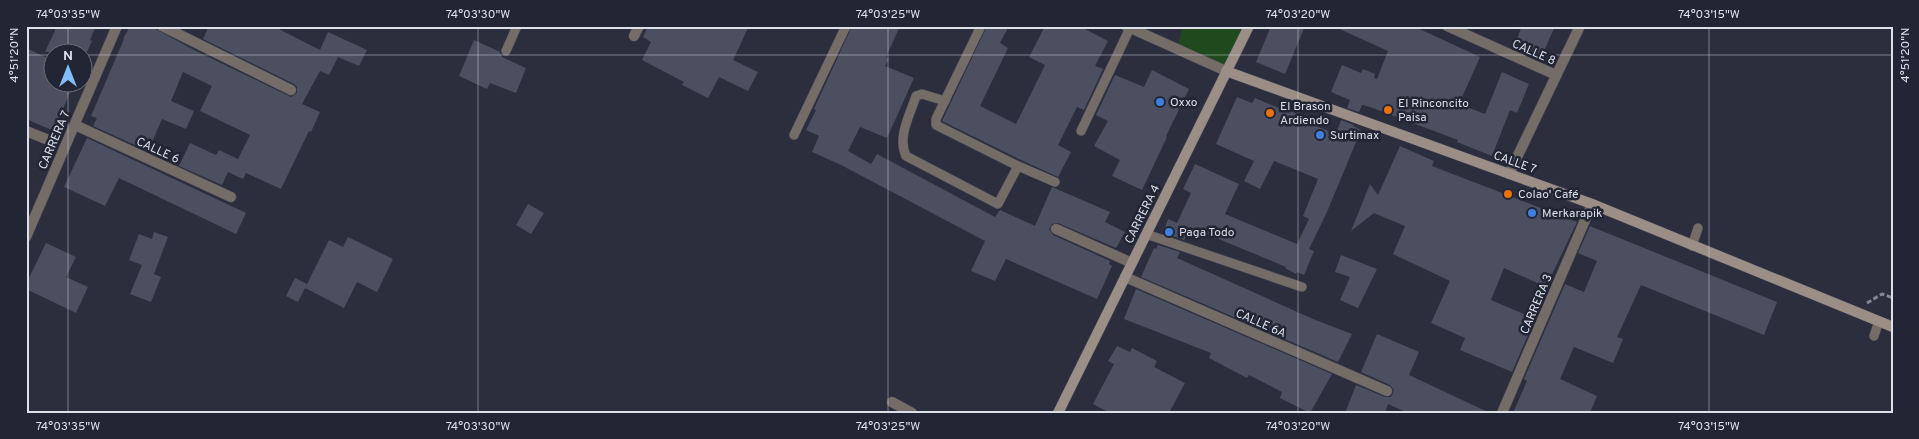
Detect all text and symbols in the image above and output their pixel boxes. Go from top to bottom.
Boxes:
text: 74°03'35"W [36,7,100,23]
text: 74°03'30"W [446,7,510,23]
text: 74°03'25"W [856,7,920,23]
text: 74°03'20"W [1266,7,1330,23]
text: 74°03'15"W [1678,7,1740,23]
text: 4°51'20"N [7,27,23,83]
text: 4°51'20"N [1898,27,1914,83]
street label: CALLE 8 [1509,36,1558,70]
north arrow [42,42,92,92]
text: N [63,48,73,65]
place label: Oxxo [1170,95,1198,111]
marker: Oxxo [1154,96,1166,108]
place label: El Rinconcito Paisa [1398,96,1469,126]
place label: El Brason Ardiendo [1280,99,1331,129]
marker: El Rinconcito Paisa [1382,104,1394,116]
marker: El Brason Ardiendo [1264,107,1276,119]
street label: CARRERA 7 [35,109,74,172]
place label: Surtimax [1330,128,1379,144]
marker: Surtimax [1314,129,1326,141]
street label: CALLE 6 [133,134,182,168]
street label: CALLE 7 [1491,148,1538,178]
street label: CARRERA 4 [1122,182,1164,247]
place label: Colao' Café [1518,187,1578,203]
marker: Colao' Café [1502,188,1514,200]
place label: Merkarapik [1542,206,1603,222]
marker: Merkarapik [1526,207,1538,219]
place label: Paga Todo [1179,225,1235,241]
marker: Paga Todo [1163,226,1175,238]
street label: CARRERA 3 [1517,272,1557,337]
street label: CALLE 6A [1233,306,1288,342]
text: 74°03'35"W [36,419,100,435]
text: 74°03'30"W [446,419,510,435]
text: 74°03'25"W [856,419,920,435]
text: 74°03'20"W [1266,419,1330,435]
text: 74°03'15"W [1678,419,1740,435]

